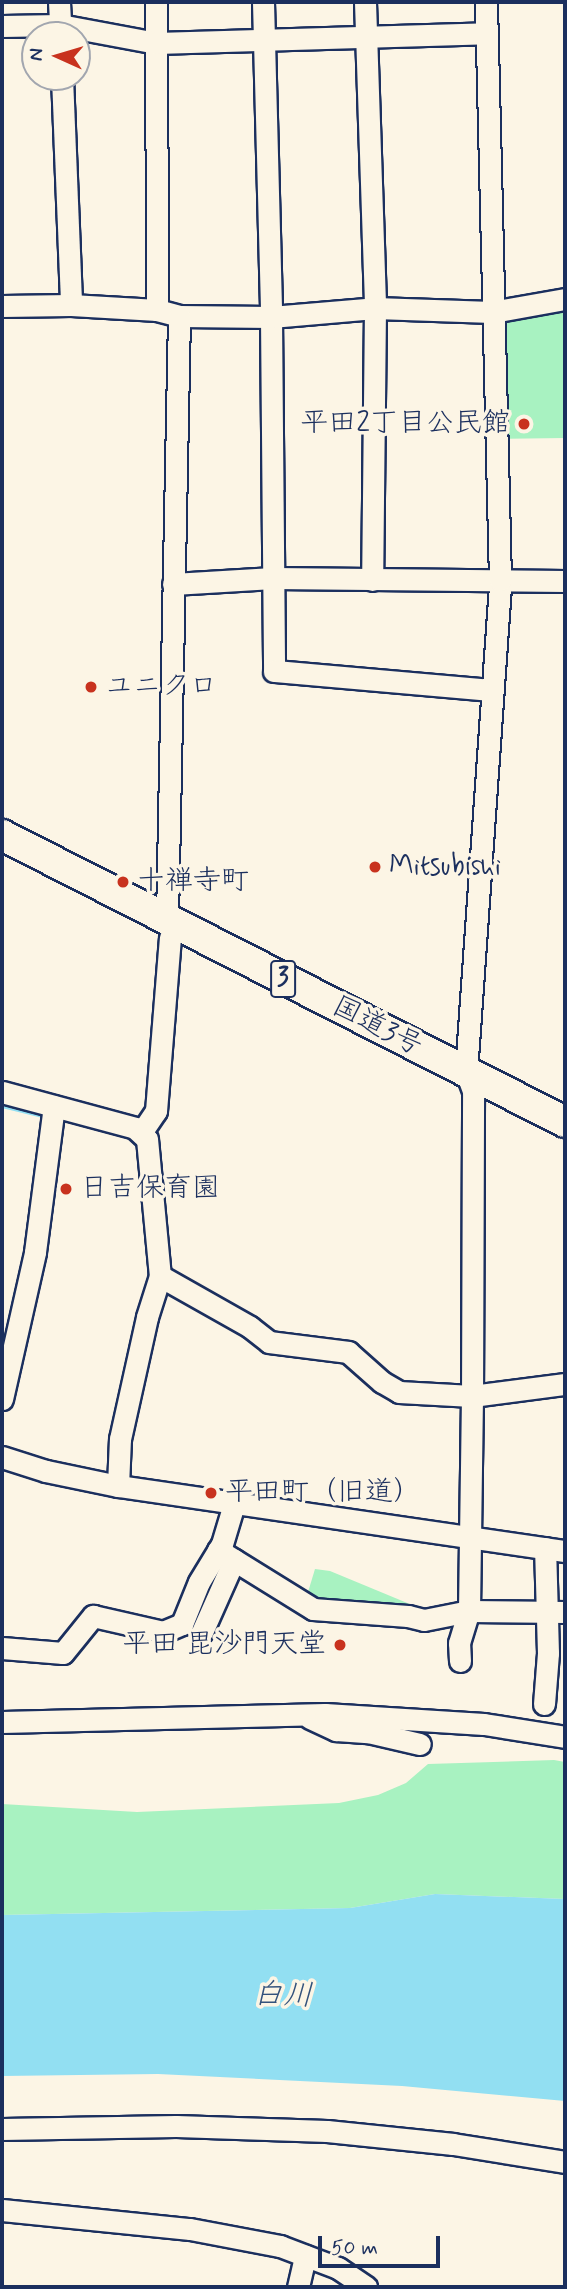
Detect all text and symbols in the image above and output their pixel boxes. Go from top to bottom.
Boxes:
north arrow [21,21,91,91]
text: N [24,47,49,62]
place label: 平田2丁目公民館 [300,407,510,441]
marker: 平田2丁目公民館 [516,416,532,432]
place label: ユニクロ [105,670,217,704]
marker: ユニクロ [83,679,99,695]
place label: Mitsubishi [389,850,501,884]
marker: Mitsubishi [367,859,383,875]
place label: 十禅寺町 [137,865,249,899]
marker: 十禅寺町 [115,874,131,890]
road number: 3 [269,956,297,1002]
street label: 国道3号 [326,990,428,1064]
place label: 日吉保育園 [80,1172,220,1206]
marker: 日吉保育園 [58,1181,74,1197]
place label: 平田町（旧道） [225,1476,421,1510]
marker: 平田町（旧道） [203,1485,219,1501]
place label: 平田 毘沙門天堂 [122,1628,326,1662]
marker: 平田 毘沙門天堂 [332,1637,348,1653]
water label: 白川 [252,1977,314,2015]
scale bar [322,2222,444,2266]
text: 50 m [331,2234,378,2262]

